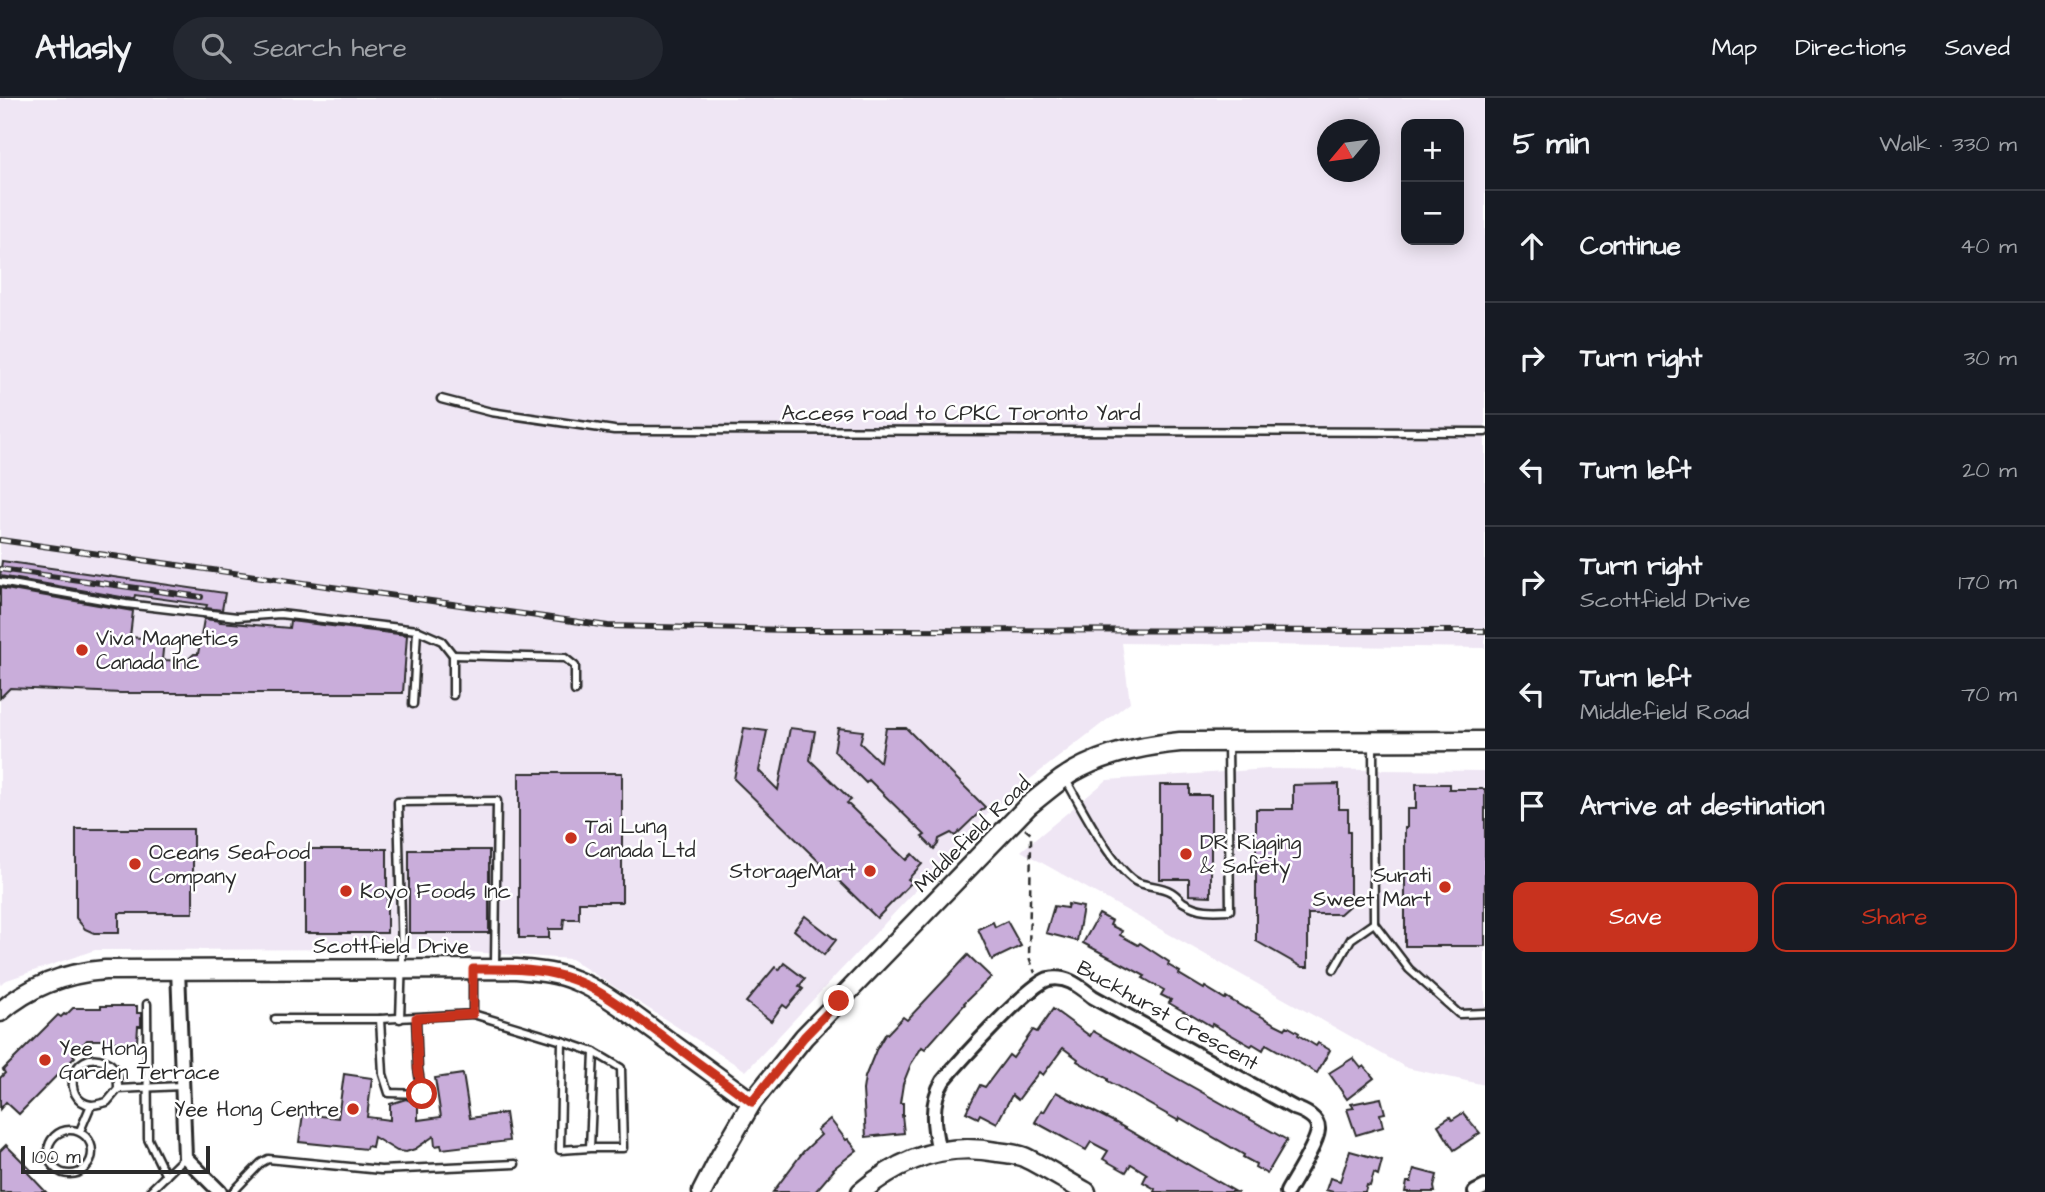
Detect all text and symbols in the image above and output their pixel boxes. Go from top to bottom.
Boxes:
search box [173,17,663,80]
text: Atlasly [35,25,131,71]
icon: search [197,29,235,67]
text: Search here [253,30,407,66]
text: Map [1712,31,1757,65]
text: Directions [1795,31,1907,65]
text: Saved [1945,31,2010,65]
north arrow [1317,119,1380,182]
map controls [1401,119,1464,245]
button: + [1401,119,1464,182]
text: 5 min [1513,123,1589,165]
text: Walk · 330 m [1879,128,2017,160]
button: − [1401,182,1464,245]
icon: ahead [1513,227,1551,265]
text: Continue [1580,228,1681,264]
text: 40 m [1960,230,2017,262]
icon: right [1513,339,1551,377]
text: Turn right [1580,340,1702,376]
text: 30 m [1964,342,2017,374]
street label: Access road to CPKC Toronto Yard [782,399,1141,428]
icon: left [1513,451,1551,489]
text: Turn left [1580,452,1691,488]
text: 20 m [1962,454,2017,486]
text: Turn right [1580,548,1702,584]
icon: right [1513,563,1551,601]
text: 170 m [1958,566,2017,598]
text: Scottfield Drive [1580,584,1751,616]
place label: Viva Magnetics Canada Inc [96,624,239,677]
marker: Viva Magnetics Canada Inc [74,642,90,658]
text: Turn left [1580,660,1691,696]
icon: left [1513,675,1551,713]
text: 70 m [1961,678,2017,710]
text: Middlefield Road [1580,696,1749,728]
street label: Middlefield Road [907,769,1037,899]
icon: arrive [1513,787,1551,825]
text: Arrive at destination [1580,788,1825,824]
place label: Tai Lung Canada Ltd [585,812,696,865]
place label: DR Rigging & Safety [1200,828,1301,883]
marker: Tai Lung Canada Ltd [563,830,579,846]
place label: Oceans Seafood Company [149,838,310,893]
marker: DR Rigging & Safety [1178,846,1194,862]
marker: Oceans Seafood Company [127,856,143,872]
place label: StorageMart [730,857,857,888]
place label: Surati Sweet Mart [1313,861,1432,914]
marker: StorageMart [862,863,878,879]
place label: Koyo Foods Inc [360,877,511,908]
marker: Surati Sweet Mart [1437,879,1453,895]
button: Save [1513,882,1758,952]
button: Share [1772,882,2017,952]
marker: Koyo Foods Inc [338,883,354,899]
street label: Scottfield Drive [313,932,469,961]
street label: Buckhurst Crescent [1072,953,1264,1078]
route end [823,985,854,1016]
place label: Yee Hong Garden Terrace [59,1034,220,1087]
marker: Yee Hong Garden Terrace [37,1052,53,1068]
route start [406,1078,437,1109]
place label: Yee Hong Centre [174,1095,339,1126]
marker: Yee Hong Centre [345,1101,361,1117]
scale bar [21,1143,210,1175]
text: 100 m [32,1144,81,1171]

